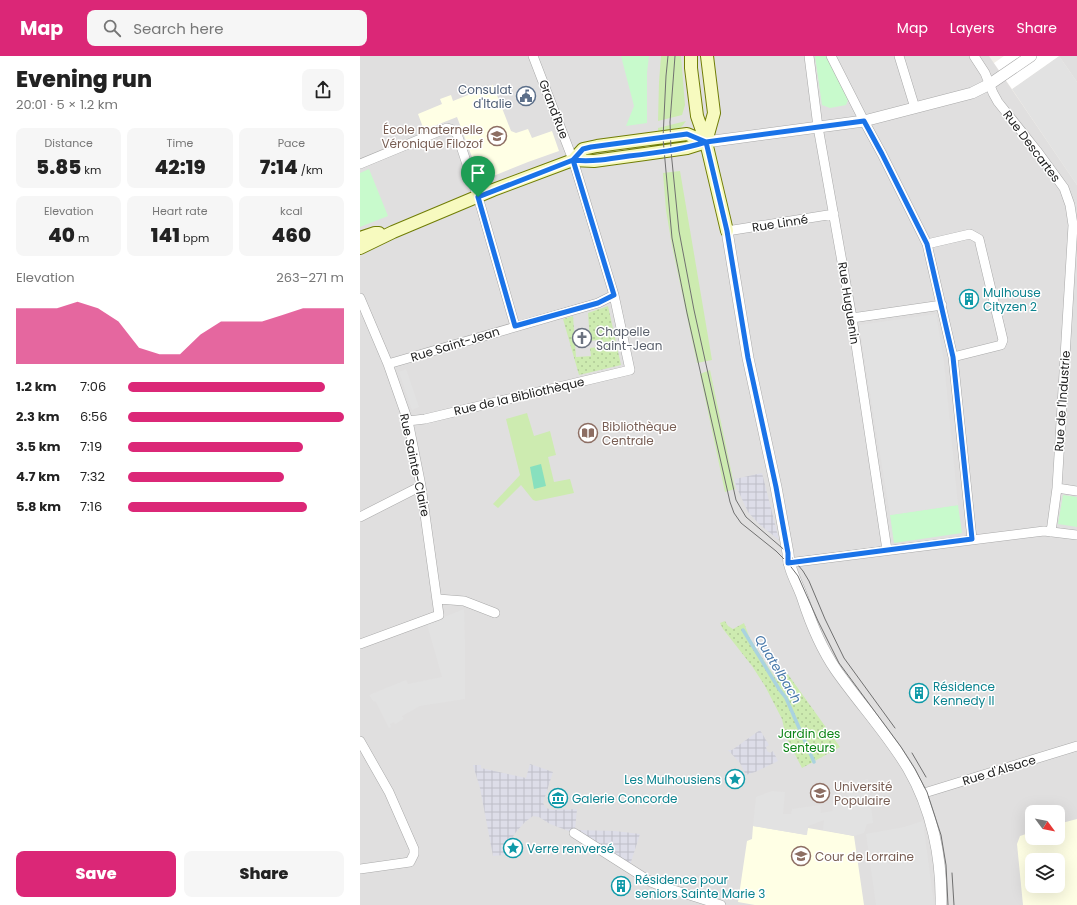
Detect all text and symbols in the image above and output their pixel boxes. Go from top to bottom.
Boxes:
search box [87,10,367,46]
text: Map [20,15,63,42]
icon: search [101,17,123,39]
text: Search here [133,18,224,39]
text: Map [897,18,928,38]
text: Layers [950,18,994,38]
text: Share [1016,18,1057,38]
text: Evening run [16,64,152,95]
button: share [302,69,344,111]
street label: Grand'Rue [535,77,573,141]
place label: Consulat d'Italie [458,81,512,112]
public building icon: Consulat d'Italie [515,85,537,107]
text: 20:01 · 5 × 1.2 km [16,95,118,114]
street label: Rue Descartes [999,107,1065,185]
place label: École maternelle Véronique Filozof [382,121,483,152]
school or university icon: École maternelle Véronique Filozof [486,125,508,147]
text: Distance [45,135,93,151]
text: Time [167,135,193,151]
text: Pace [278,135,305,151]
text: 5.85 [36,153,81,181]
text: 42:19 [154,153,206,181]
text: 7:14 [260,153,298,181]
pin [461,156,495,197]
text: km [81,162,101,178]
text: /km [298,162,323,178]
icon: arrive [467,162,489,184]
text: Elevation [44,203,93,219]
text: Heart rate [152,203,208,219]
text: kcal [280,203,303,219]
street label: Rue Linné [751,210,809,236]
text: 40 [48,221,75,249]
text: 141 [151,221,180,249]
text: 460 [271,221,311,249]
text: m [75,230,89,246]
text: bpm [180,230,209,246]
street label: Rue Huguenin [834,261,864,345]
text: Elevation [16,268,75,287]
text: 263–271 m [276,268,344,287]
place label: Mulhouse Cityzen 2 [983,284,1041,315]
building icon: Mulhouse Cityzen 2 [958,288,980,310]
street label: Rue Saint-Jean [409,322,501,366]
place label: Chapelle Saint-Jean [596,323,662,354]
church icon: Chapelle Saint-Jean [571,327,593,349]
street label: Rue de l'Industrie [1050,350,1074,452]
street label: Rue de la Bibliothèque [452,373,586,419]
text: 1.2 km [16,377,57,396]
text: 7:06 [80,377,106,396]
text: 2.3 km [16,407,60,426]
text: 6:56 [80,407,107,426]
street label: Rue Sainte-Claire [396,412,434,518]
place label: Bibliothèque Centrale [602,418,677,449]
library icon: Bibliothèque Centrale [577,422,599,444]
text: 3.5 km [16,437,61,456]
text: 7:19 [80,437,102,456]
text: 4.7 km [16,467,60,486]
text: 7:32 [80,467,105,486]
text: 5.8 km [16,497,61,516]
text: 7:16 [80,497,102,516]
water label: Quatelbach [750,631,806,707]
place label: Résidence Kennedy II [933,678,995,709]
building icon: Résidence Kennedy II [908,682,930,704]
park label: Jardin des Senteurs [778,725,840,756]
street label: Rue d'Alsace [960,751,1038,789]
place icon: Les Mulhousiens [724,768,746,790]
place label: Les Mulhousiens [624,771,721,788]
place label: Université Populaire [834,778,892,809]
school or university icon: Université Populaire [809,782,831,804]
museum icon: Galerie Concorde [547,787,569,809]
place label: Galerie Concorde [572,790,678,807]
north arrow [1025,805,1065,845]
map controls [1025,805,1065,893]
place icon: Verre renversé [502,837,524,859]
place label: Verre renversé [527,840,614,857]
school or university icon: Cour de Lorraine [790,845,812,867]
place label: Cour de Lorraine [815,848,914,865]
button: Save [16,851,176,897]
button: Share [184,851,344,897]
button: layers [1025,853,1065,893]
place label: Résidence pour seniors Sainte Marie 3 [635,871,765,902]
building icon: Résidence pour seniors Sainte Marie 3 [610,875,632,897]

